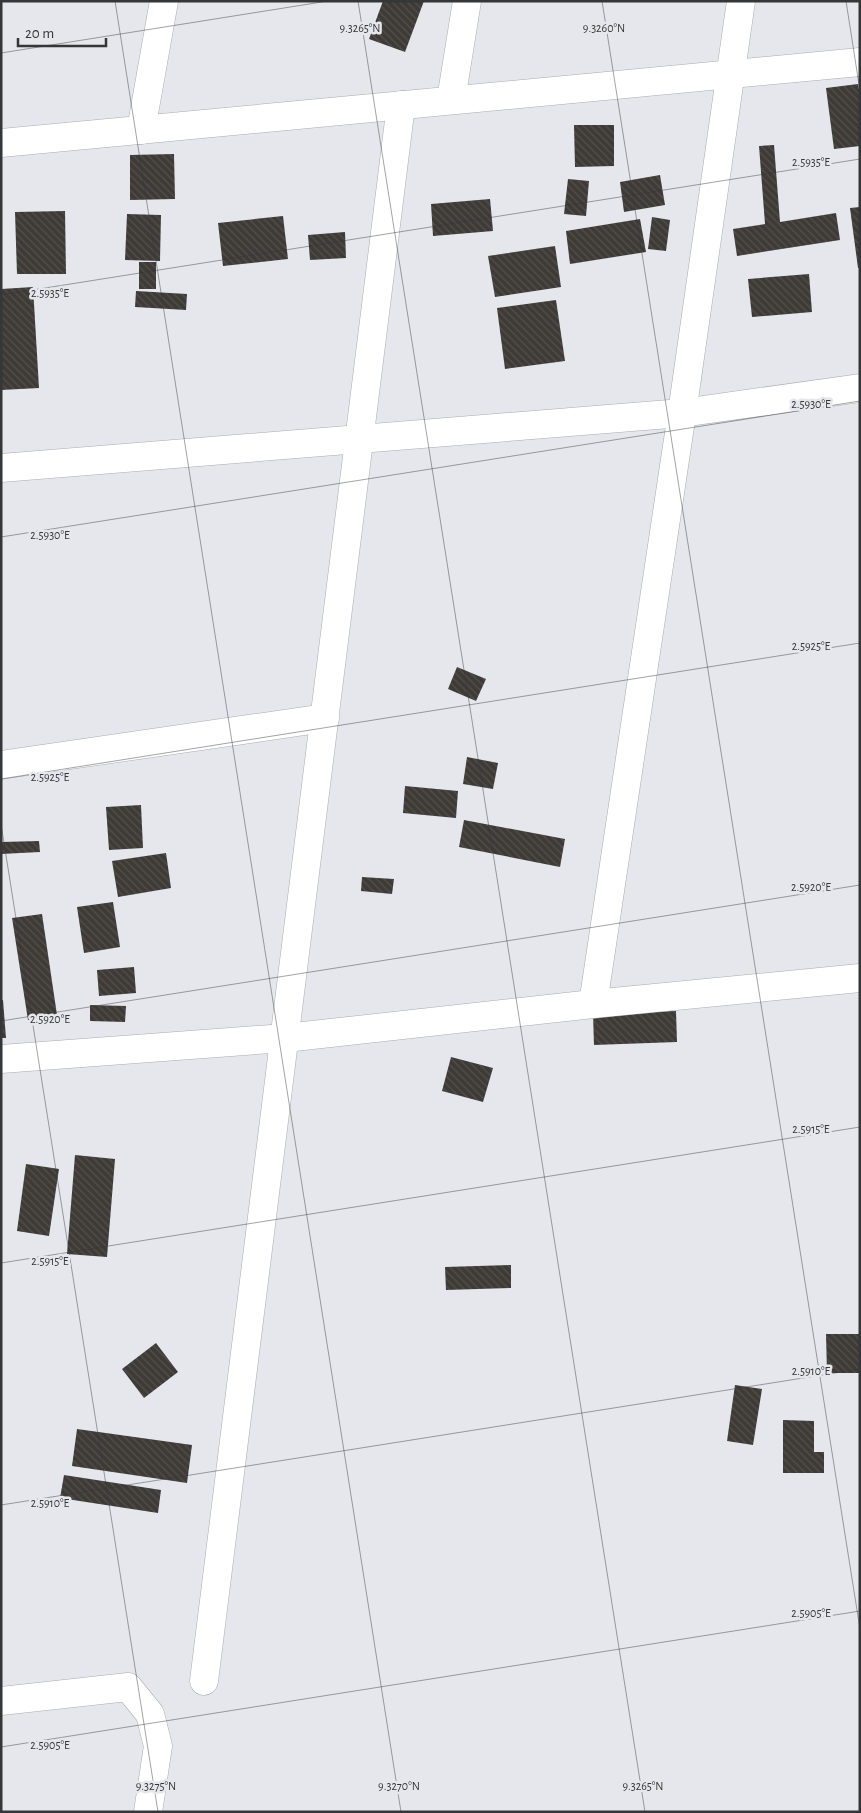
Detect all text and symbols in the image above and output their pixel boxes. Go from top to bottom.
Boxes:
scale bar [18,15,105,47]
text: 9.3265°N [339,22,381,34]
text: 9.3260°N [583,22,625,34]
text: 20 m [25,26,54,41]
text: 2.5935°E [792,156,830,168]
text: 2.5935°E [31,287,69,299]
text: 2.5930°E [791,398,831,410]
text: 2.5930°E [30,529,70,541]
text: 2.5925°E [792,640,831,652]
text: 2.5925°E [31,771,70,783]
text: 2.5920°E [791,881,831,893]
text: 2.5920°E [30,1013,70,1025]
text: 2.5915°E [792,1123,830,1135]
text: 2.5915°E [31,1255,69,1267]
text: 2.5910°E [792,1365,831,1377]
text: 2.5910°E [31,1497,70,1509]
text: 2.5905°E [791,1607,831,1619]
text: 2.5905°E [30,1739,70,1751]
text: 9.3275°N [136,1780,176,1792]
text: 9.3270°N [378,1780,420,1792]
text: 9.3265°N [622,1780,664,1792]

